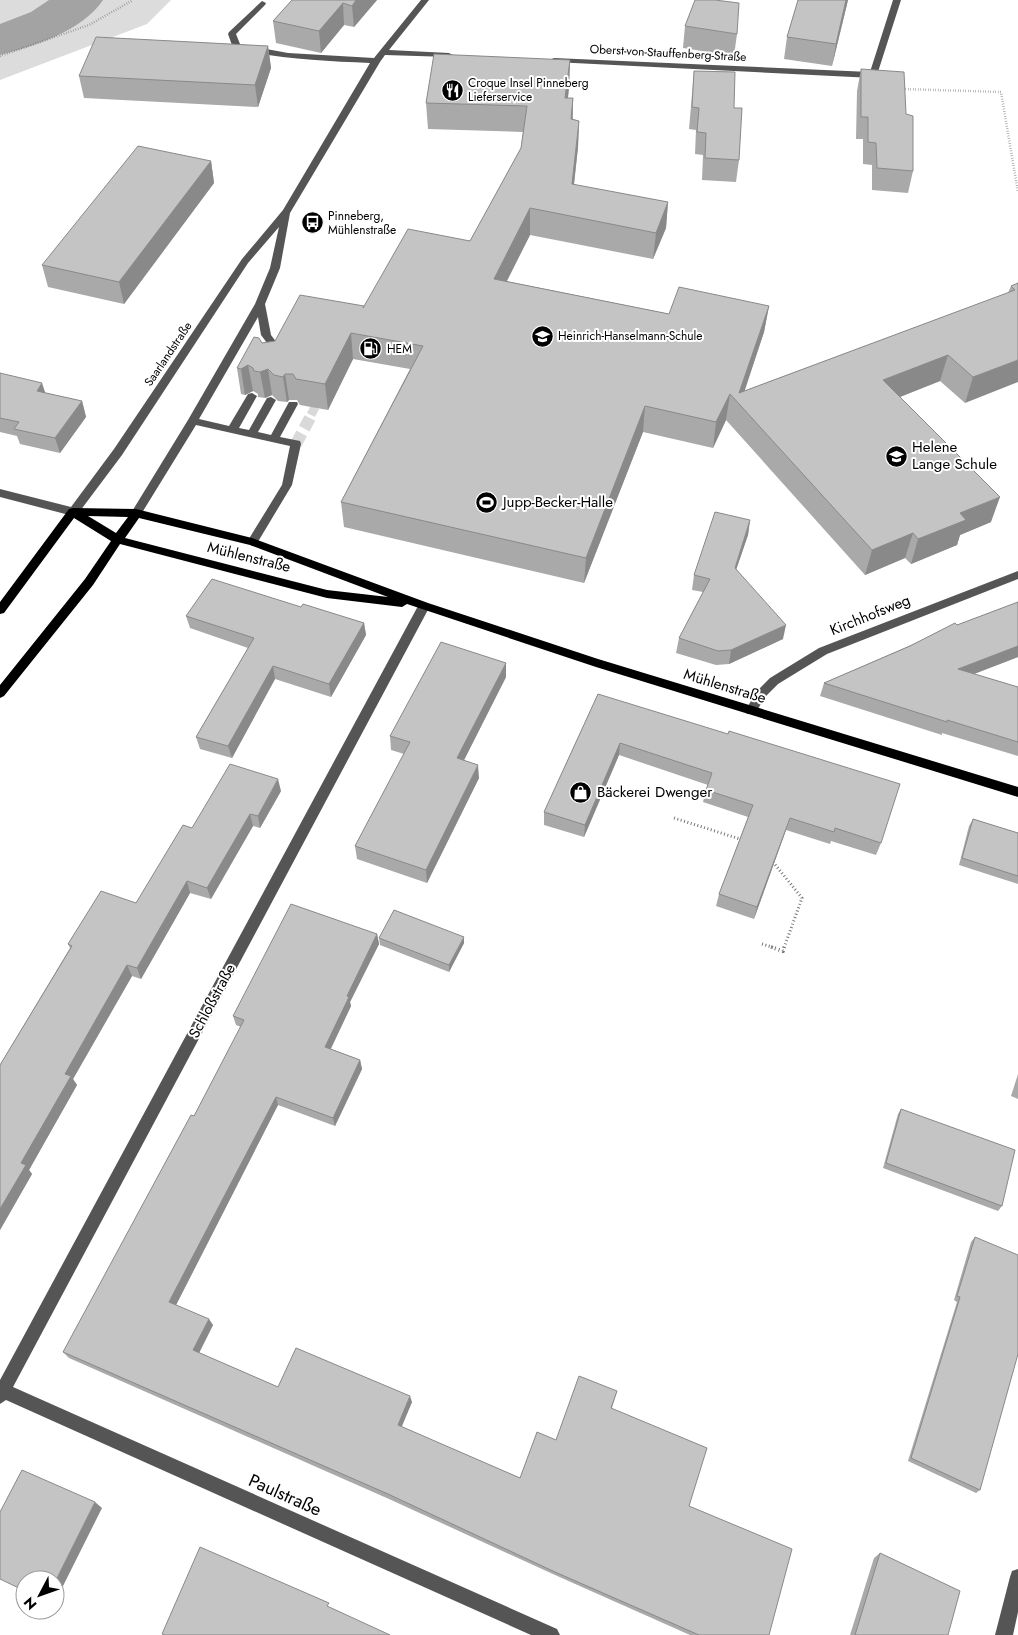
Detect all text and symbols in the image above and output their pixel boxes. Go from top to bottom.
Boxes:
street label: Oberst-von-Stauffenberg-Straße [589,40,747,66]
place label: Croque Insel Pinneberg Lieferservice [468,74,589,106]
restaurant icon: Croque Insel Pinneberg Lieferservice [440,78,464,102]
place label: Pinneberg, Mühlenstraße [328,207,396,239]
bus stop icon: Pinneberg, Mühlenstraße [300,211,324,235]
street label: Saarlandstraße [140,318,196,390]
school or university icon: Heinrich-Hanselmann-Schule [530,324,554,348]
place label: Heinrich-Hanselmann-Schule [558,327,703,345]
fuel station icon: HEM [359,337,383,361]
place label: HEM [387,340,412,358]
place label: Helene Lange Schule [912,436,997,475]
school or university icon: Helene Lange Schule [884,444,908,468]
sports icon: Jupp-Becker-Halle [475,490,499,514]
place label: Jupp-Becker-Halle [501,491,613,513]
street label: Mühlenstraße [205,536,293,578]
street label: Kirchhofsweg [827,589,913,641]
street label: Mühlenstraße [681,663,769,709]
shop icon: Bäckerei Dwenger [569,780,593,804]
place label: Bäckerei Dwenger [597,781,713,803]
street label: Schloßstraße [183,960,241,1042]
street label: Paulstraße [244,1467,326,1523]
north arrow [15,1570,65,1620]
text: N [19,1593,41,1614]

